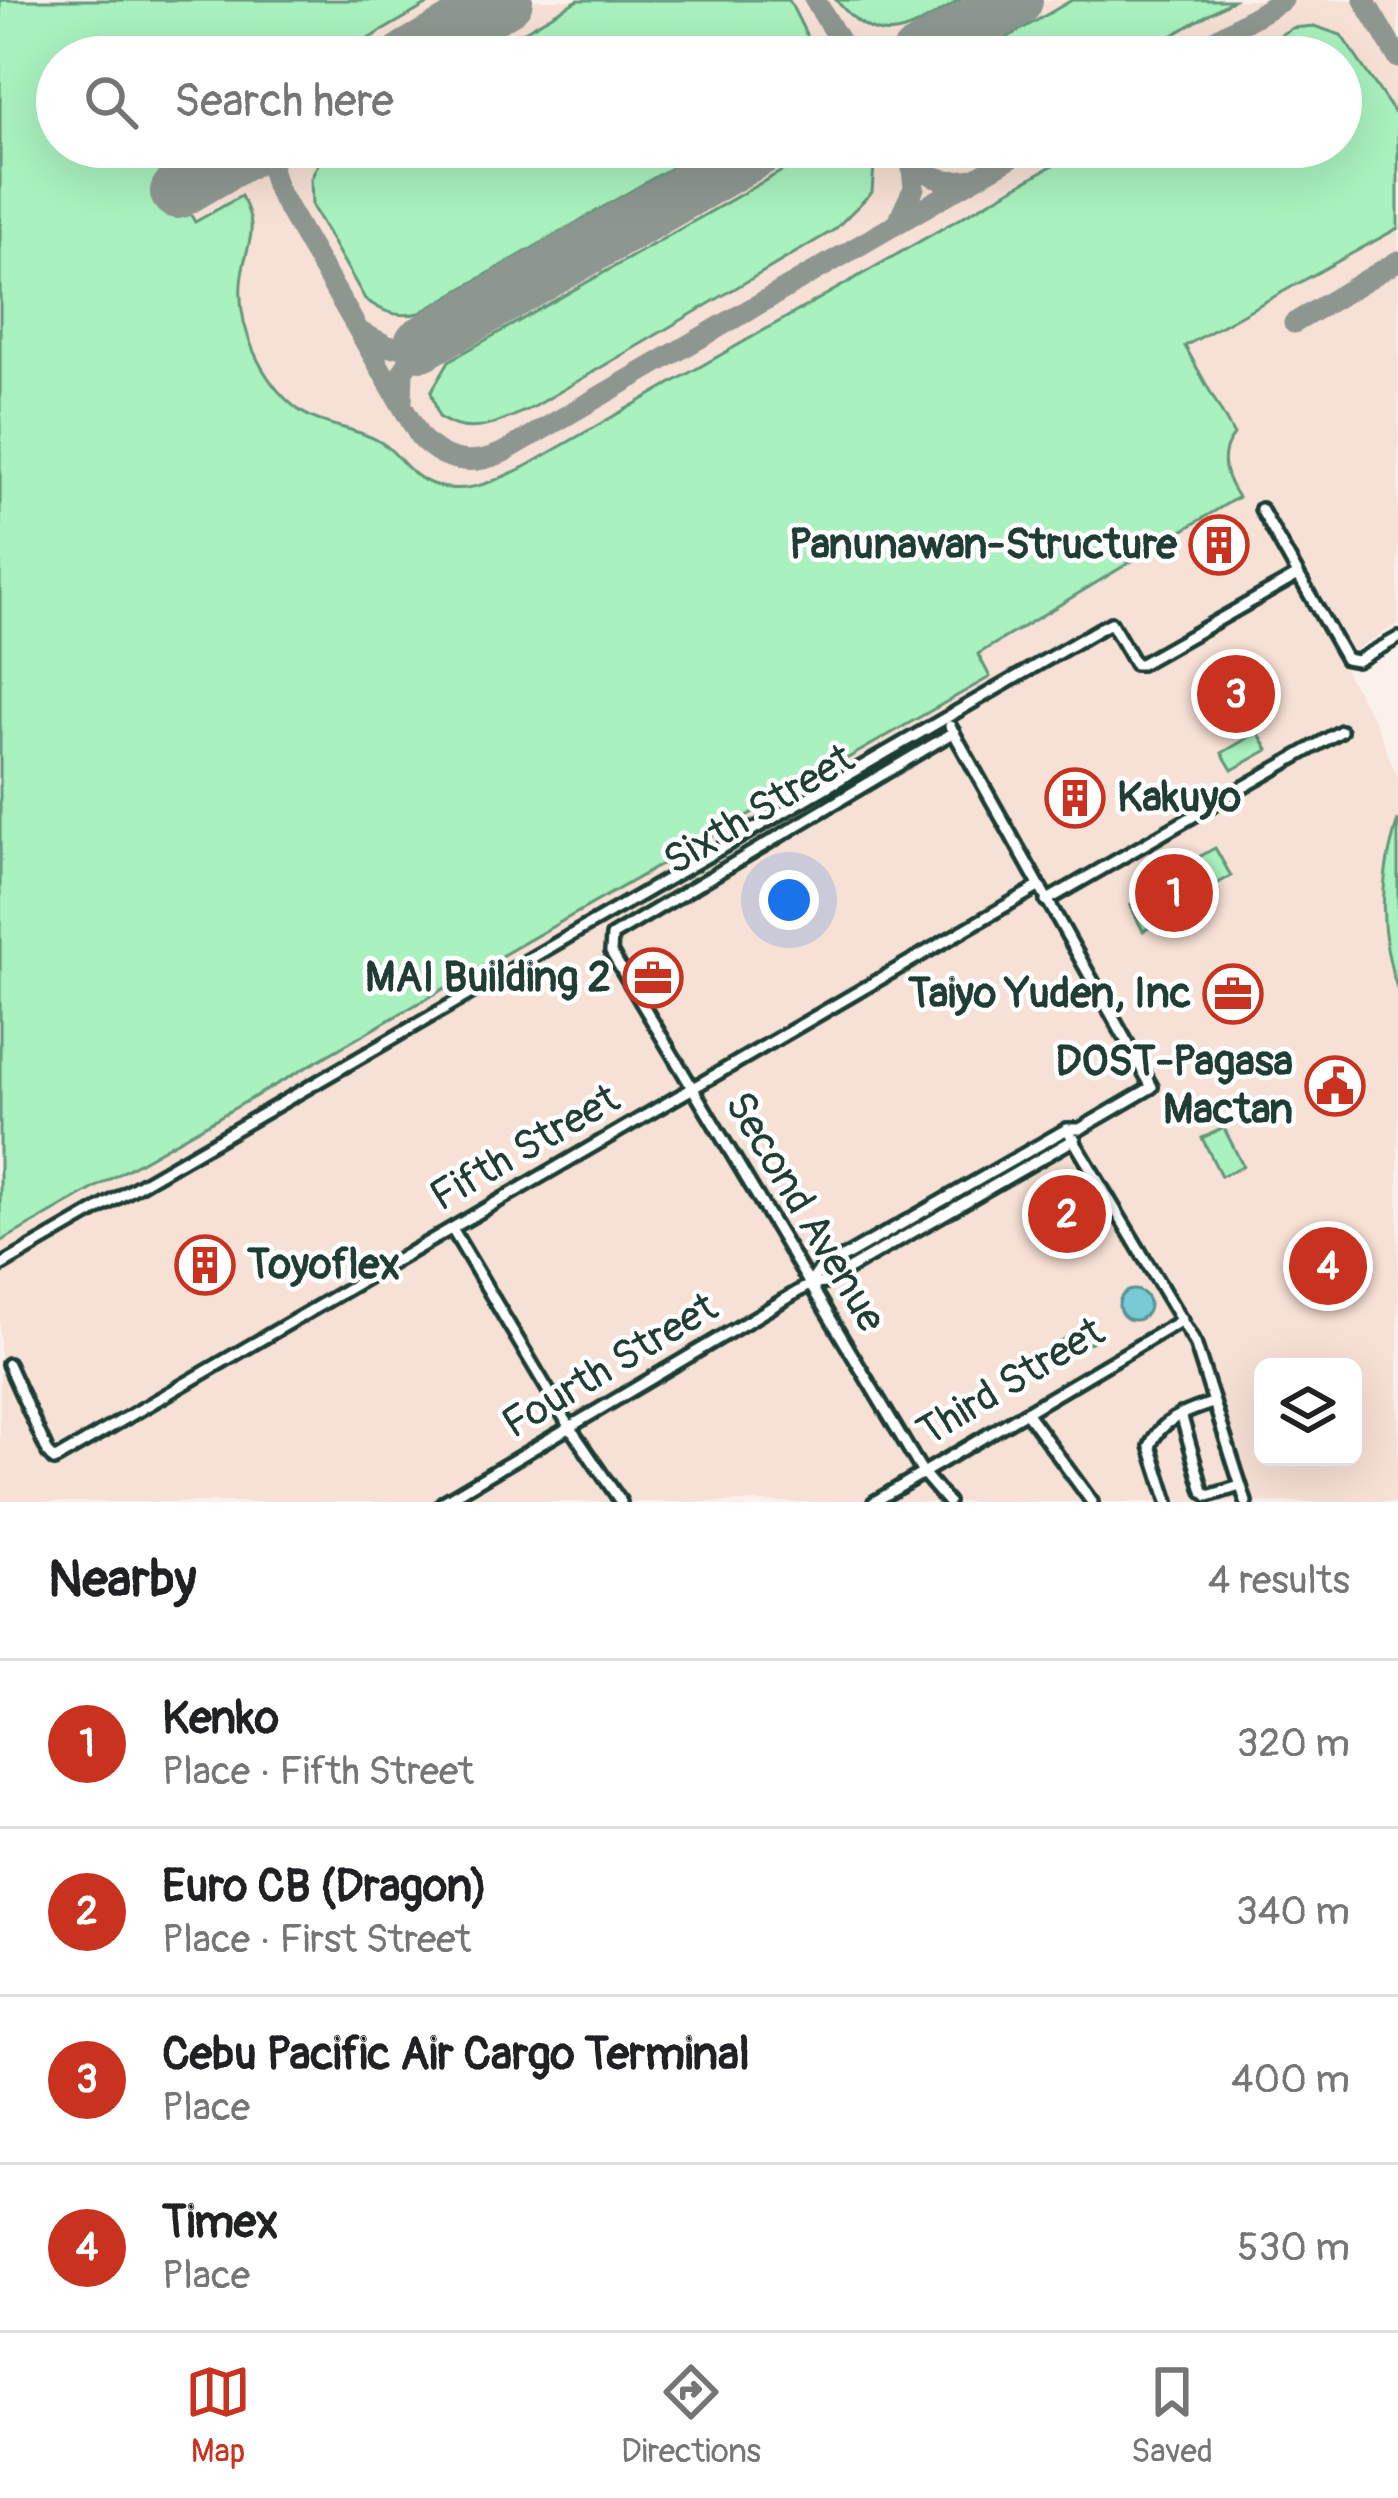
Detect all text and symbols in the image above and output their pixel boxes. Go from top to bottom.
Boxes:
search box [36,36,1362,168]
icon: search [78,69,144,135]
text: Search here [174,74,394,130]
building icon: Panunawan-Structure [1188,514,1250,576]
place label: Panunawan-Structure [789,519,1178,571]
pin: 3 [1197,649,1275,739]
street label: Sixth Street [654,733,864,887]
building icon: Kakuyo [1044,767,1106,829]
place label: Kakuyo [1117,772,1241,824]
pin: 1 [1135,848,1213,938]
your location [759,870,819,930]
office icon: MAI Building 2 [622,947,684,1009]
place label: MAI Building 2 [365,952,611,1004]
office icon: Taiyo Yuden, Inc [1202,963,1264,1025]
place label: Taiyo Yuden, Inc [908,968,1191,1020]
place label: DOST-Pagasa Mactan [1055,1036,1293,1136]
public building icon: DOST-Pagasa Mactan [1304,1055,1366,1117]
street label: Fifth Street [421,1073,629,1223]
street label: Second Avenue [713,1082,897,1342]
pin: 2 [1028,1169,1106,1259]
pin: 4 [1289,1221,1367,1311]
building icon: Toyoflex [174,1234,236,1296]
place label: Toyoflex [247,1239,400,1291]
street label: Fourth Street [493,1281,727,1450]
street label: Third Street [908,1306,1114,1458]
map controls [1254,1358,1362,1466]
button: layers [1254,1358,1362,1466]
text: Nearby [48,1548,196,1612]
text: 4 results [1208,1556,1350,1605]
text: Kenko [162,1691,279,1747]
text: 1 [79,1719,95,1768]
text: 320 m [1237,1719,1350,1768]
text: Place · Fifth Street [162,1747,474,1796]
text: Euro CB (Dragon) [162,1859,487,1915]
text: 2 [76,1887,98,1936]
text: 340 m [1236,1887,1350,1936]
text: Place · First Street [162,1915,471,1964]
text: Cebu Pacific Air Cargo Terminal [162,2027,750,2083]
text: 3 [76,2055,98,2104]
text: 400 m [1231,2055,1350,2104]
text: Place [162,2083,250,2132]
text: Timex [162,2195,279,2251]
text: 4 [76,2223,98,2272]
text: 530 m [1237,2223,1350,2272]
text: Place [162,2251,250,2300]
tab: Map [185,2359,251,2472]
tab: Directions [621,2359,761,2472]
tab: Saved [1131,2359,1213,2472]

